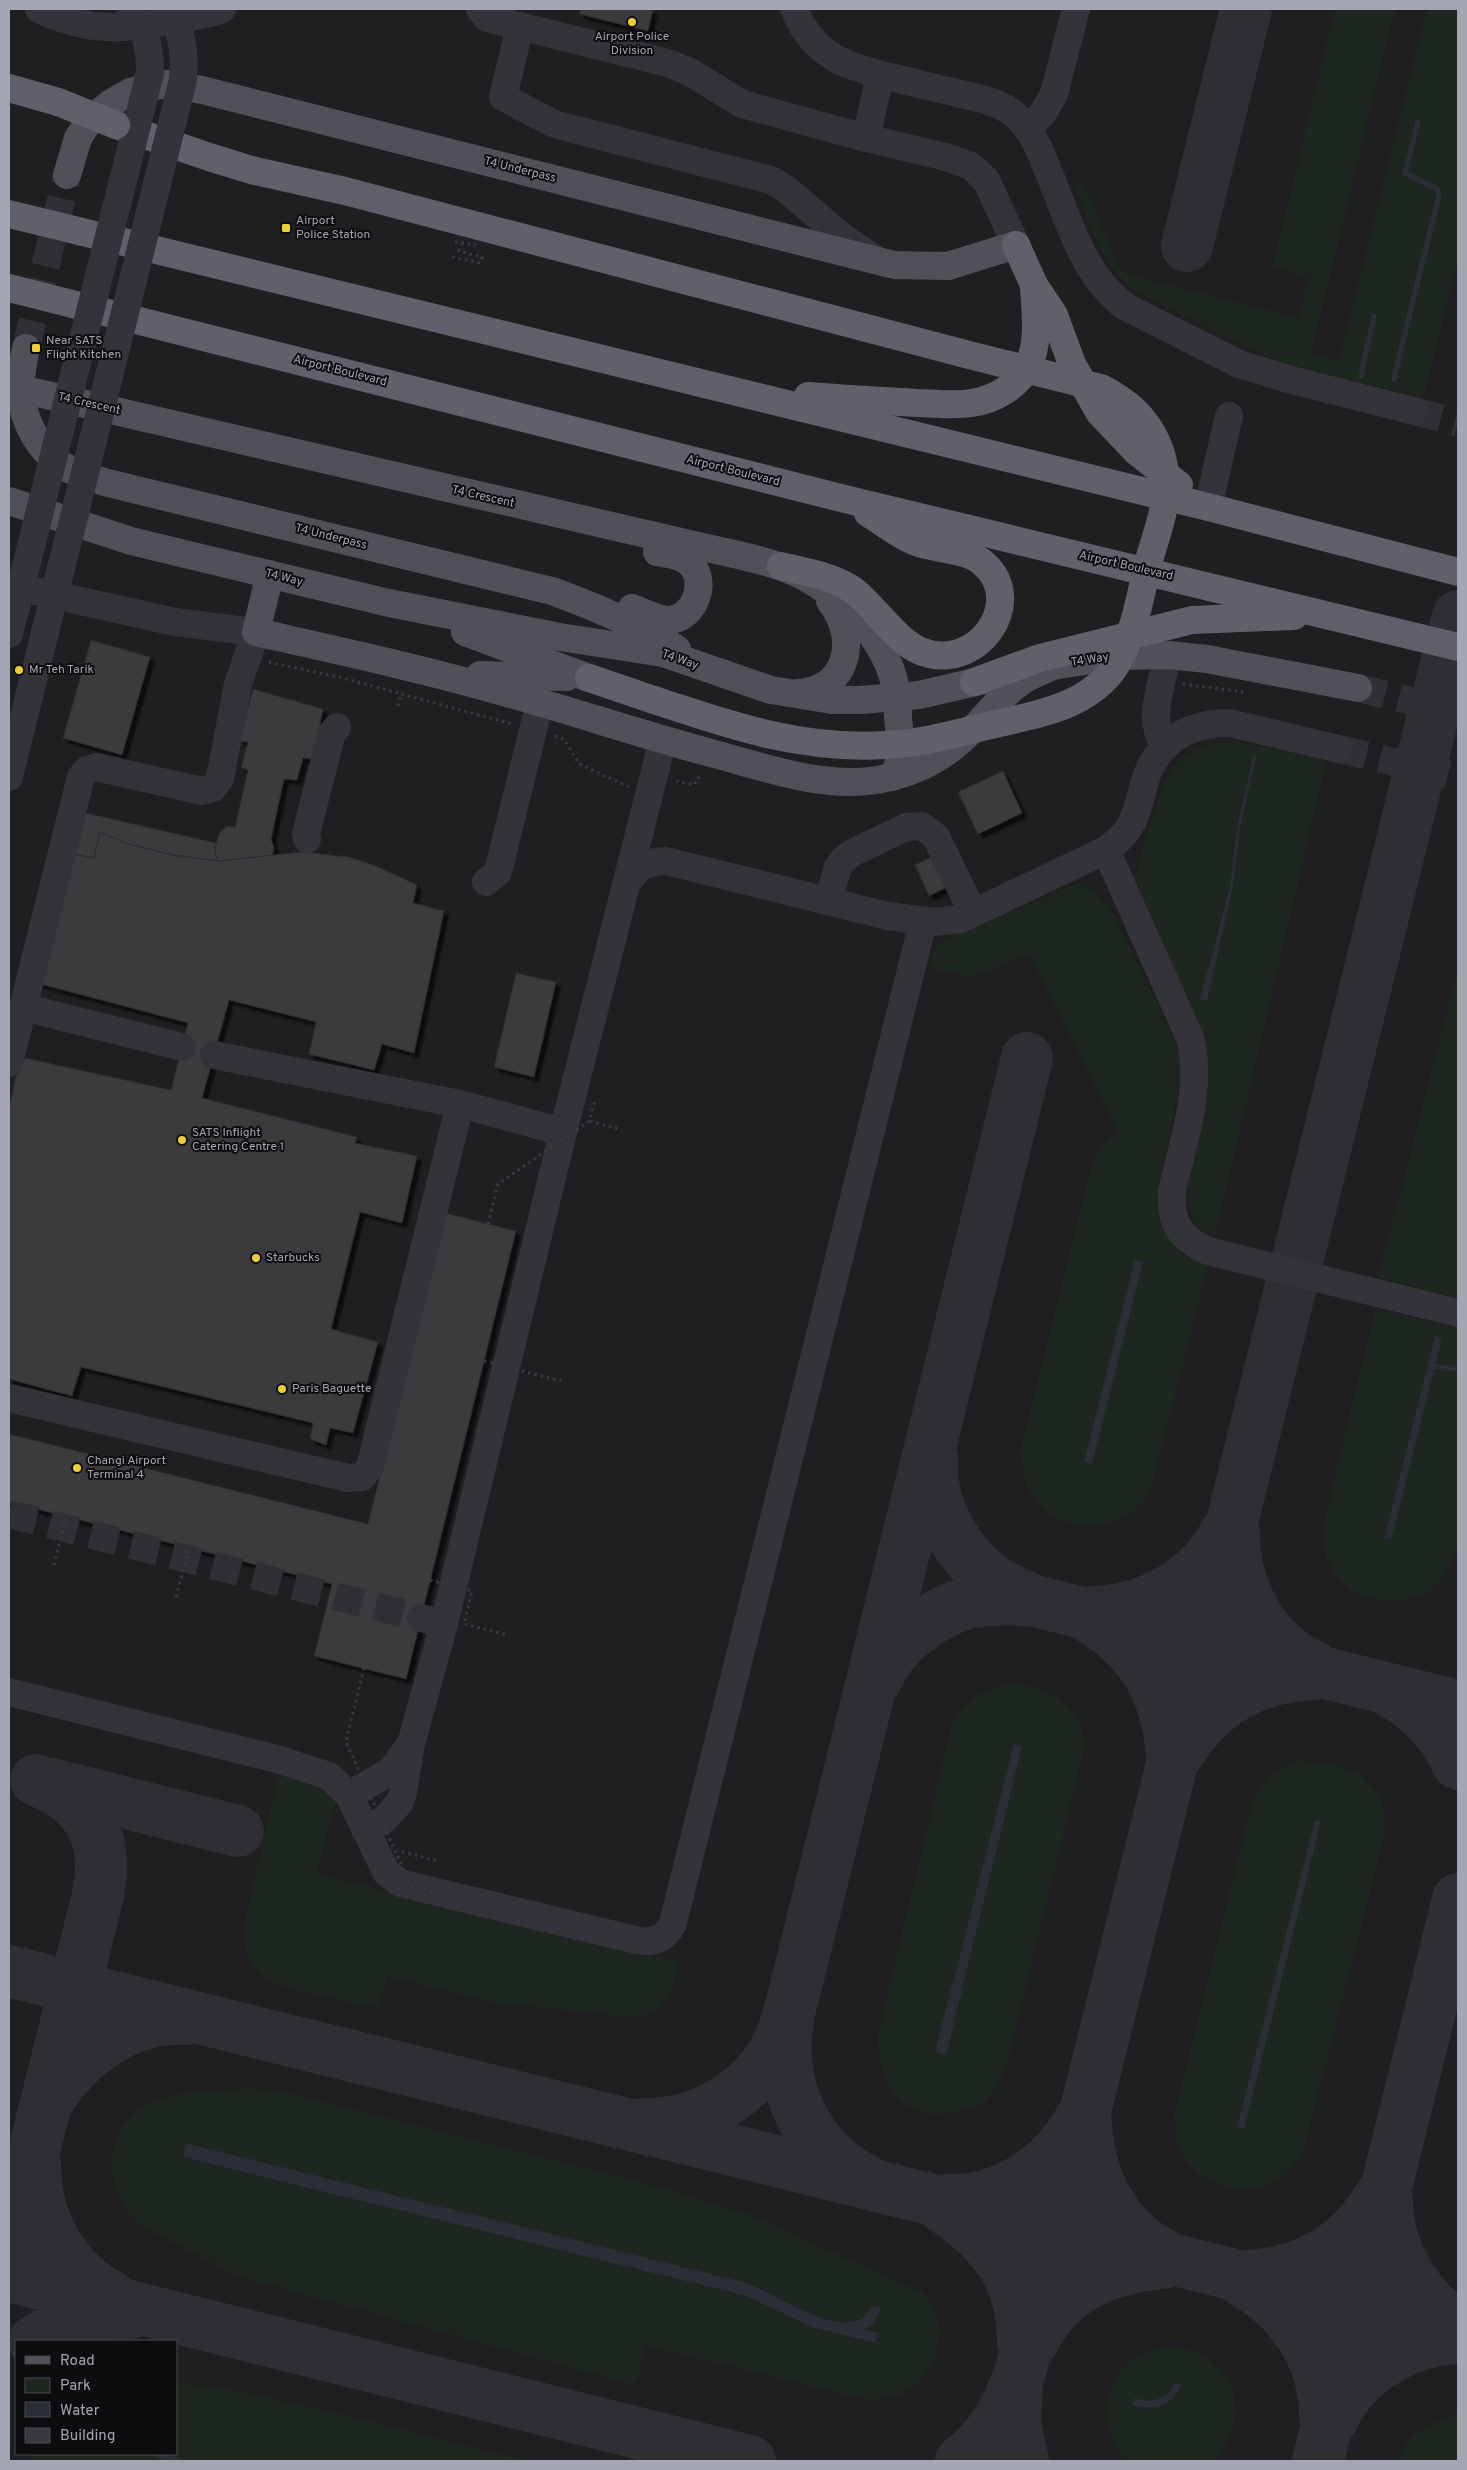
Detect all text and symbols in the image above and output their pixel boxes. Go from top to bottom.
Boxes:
marker: Airport Police Division [626,16,638,28]
place label: Airport Police Division [595,29,669,59]
street label: T4 Underpass [482,153,558,187]
place label: Airport Police Station [296,213,370,243]
marker: Airport Police Station [280,222,292,234]
place label: Near SATS Flight Kitchen [46,333,121,363]
marker: Near SATS Flight Kitchen [30,342,42,354]
street label: Airport Boulevard [292,352,388,390]
street label: T4 Crescent [56,389,122,419]
street label: Airport Boulevard [685,452,781,490]
street label: T4 Crescent [450,482,516,512]
street label: T4 Underpass [293,520,369,554]
street label: Airport Boulevard [1077,547,1175,585]
street label: T4 Way [264,566,304,590]
street label: T4 Way [659,646,701,674]
street label: T4 Way [1070,649,1110,671]
place label: Mr Teh Tarik [29,662,94,678]
marker: Mr Teh Tarik [13,664,25,676]
place label: SATS Inflight Catering Centre 1 [192,1125,284,1155]
marker: SATS Inflight Catering Centre 1 [176,1134,188,1146]
place label: Starbucks [266,1250,320,1266]
marker: Starbucks [250,1252,262,1264]
place label: Paris Baguette [292,1381,371,1397]
marker: Paris Baguette [276,1383,288,1395]
place label: Changi Airport Terminal 4 [87,1453,166,1483]
marker: Changi Airport Terminal 4 [71,1462,83,1474]
legend [15,2340,178,2455]
text: Road [60,2352,95,2371]
text: Park [60,2377,91,2396]
text: Water [60,2402,100,2421]
text: Building [60,2427,115,2446]

